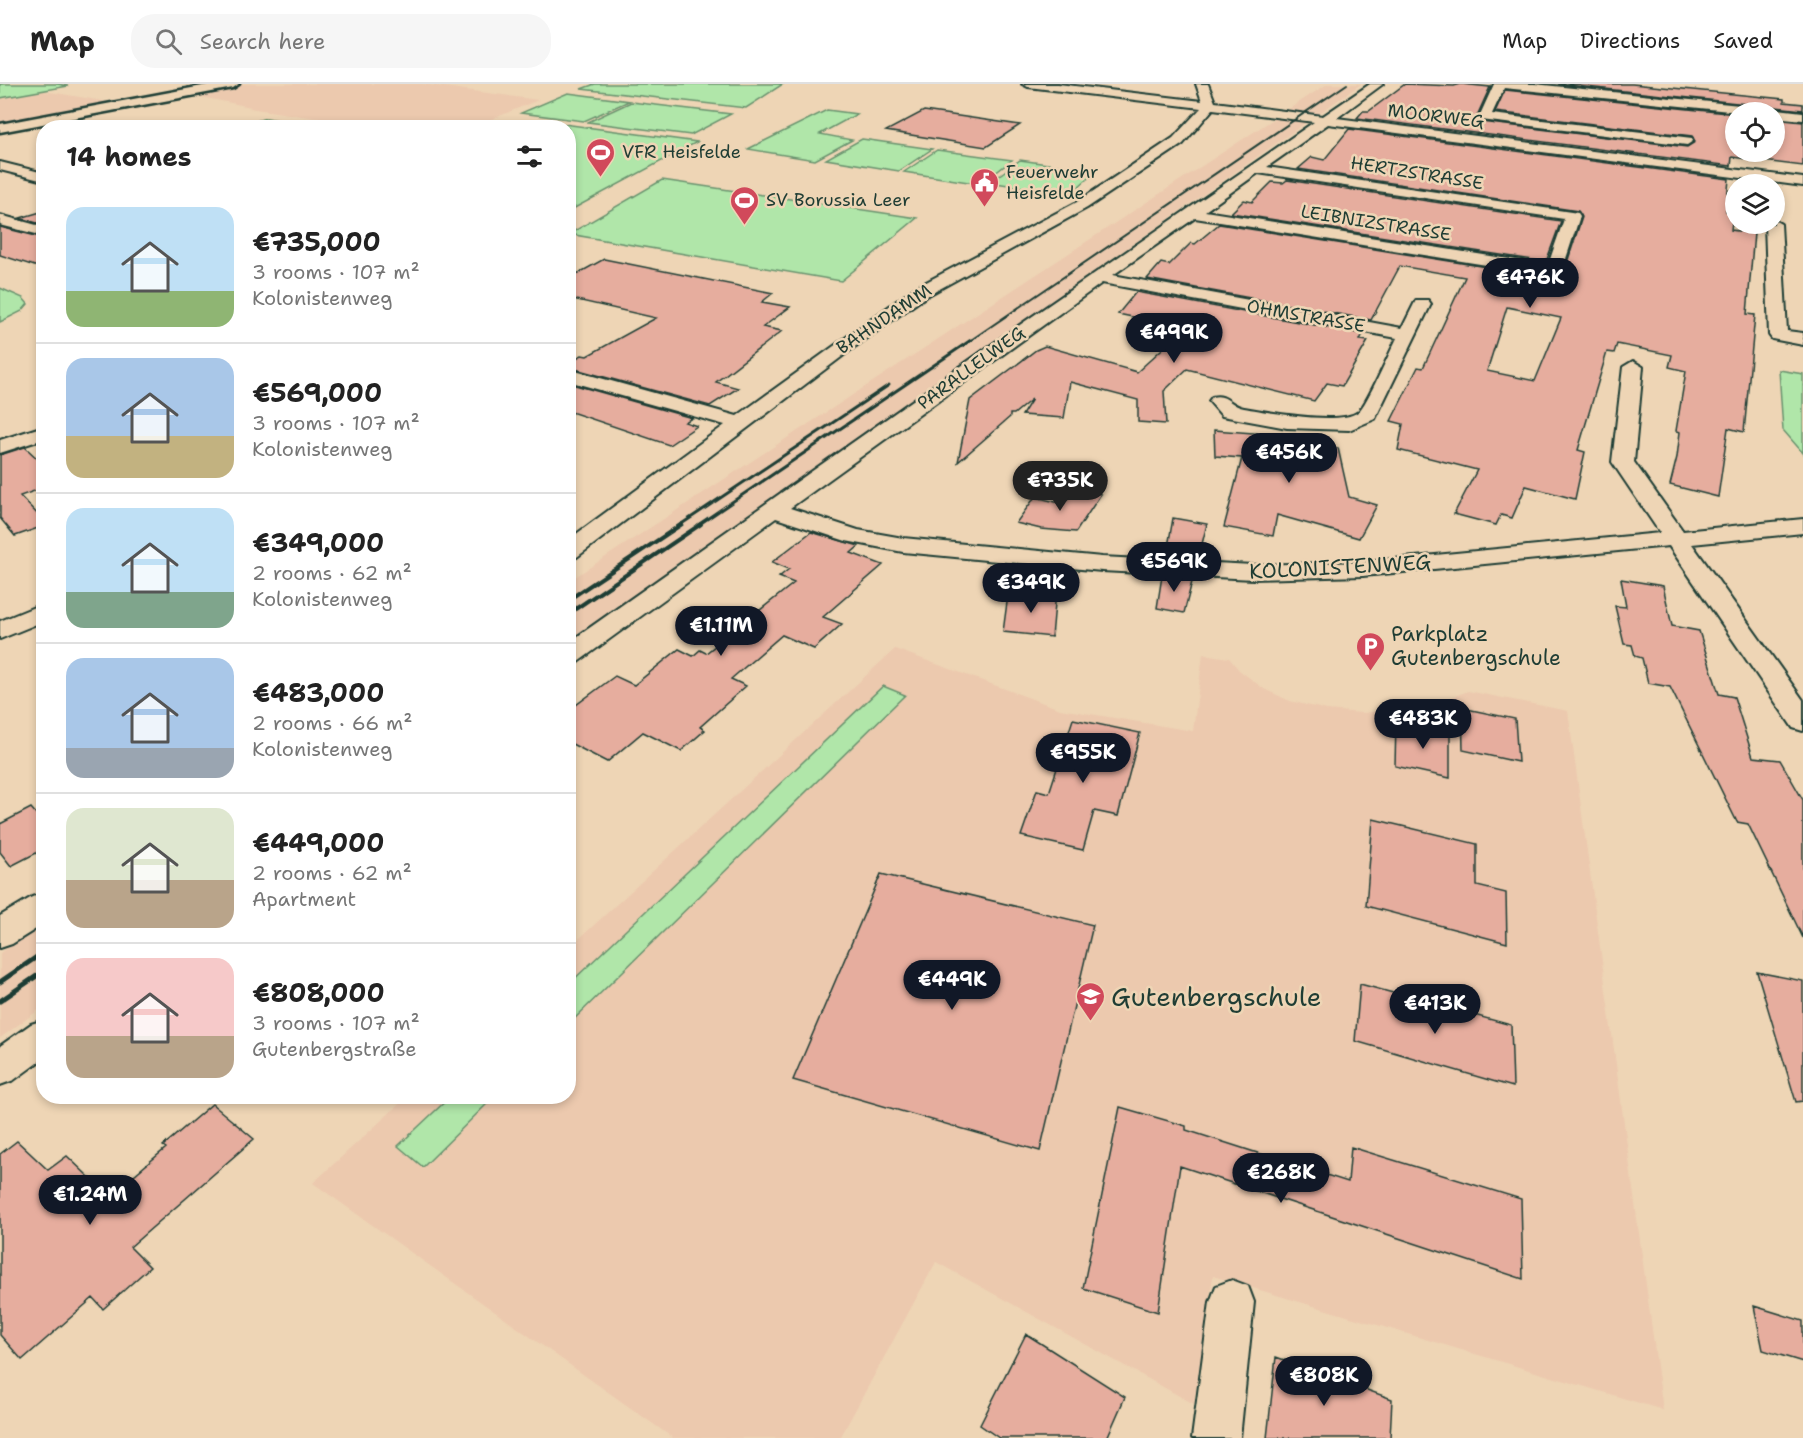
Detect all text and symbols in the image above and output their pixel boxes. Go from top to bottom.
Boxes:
search box [131,14,551,68]
text: Map [30,22,95,60]
icon: search [152,25,185,58]
text: Search here [200,27,325,56]
text: Map [1502,27,1547,55]
text: Directions [1580,27,1680,55]
text: Saved [1713,27,1773,55]
street label: MOORWEG [1386,98,1486,134]
map controls [1725,102,1785,234]
button: locate [1725,102,1785,162]
sports icon: VFR Heisfelde [585,136,617,178]
text: 14 homes [66,139,192,174]
icon: filters [513,140,546,173]
place label: VFR Heisfelde [622,140,741,164]
street label: HERTZSTRASSE [1349,151,1485,195]
place label: Feuerwehr Heisfelde [1006,160,1099,205]
public building icon: Feuerwehr Heisfelde [969,166,1001,208]
button: layers [1725,174,1785,234]
sports icon: SV Borussia Leer [729,184,761,226]
place label: SV Borussia Leer [766,188,911,212]
street label: LEIBNIZSTRASSE [1299,199,1453,247]
text: €735,000 [252,224,381,259]
icon: home [114,231,186,303]
pin: €476K [1488,258,1572,309]
text: 3 rooms · 107 m² [252,259,420,285]
text: €476K [1496,264,1564,290]
street label: BAHNDAMM [832,278,936,360]
text: Kolonistenweg [252,285,393,311]
street label: OHMSTRASSE [1245,294,1367,338]
pin: €499K [1132,313,1216,364]
text: €499K [1140,319,1208,345]
street label: PARALLELWEG [912,321,1030,415]
text: €569,000 [252,375,382,410]
icon: home [114,382,186,454]
text: 3 rooms · 107 m² [252,410,420,436]
pin: €456K [1247,433,1331,484]
text: Kolonistenweg [252,436,393,462]
text: €456K [1255,439,1323,465]
pin: €735K [1018,461,1102,512]
text: €735K [1027,467,1093,493]
text: €349,000 [252,525,384,560]
icon: home [114,532,186,604]
pin: €569K [1132,542,1216,593]
text: €569K [1140,548,1208,574]
street label: KOLONISTENWEG [1248,548,1432,586]
text: 2 rooms · 62 m² [252,560,412,586]
pin: €349K [989,563,1073,614]
text: €349K [997,569,1065,595]
text: Kolonistenweg [252,586,393,612]
pin: €1.11M [672,606,770,657]
text: €1.11M [689,612,753,638]
place label: Parkplatz Gutenbergschule [1391,620,1561,672]
parking icon: Parkplatz Gutenbergschule [1354,630,1386,672]
text: €483,000 [252,675,384,710]
icon: home [114,682,186,754]
pin: €483K [1381,699,1465,750]
text: €483K [1388,705,1458,731]
text: 2 rooms · 66 m² [252,710,413,736]
pin: €955K [1041,733,1125,784]
text: Kolonistenweg [252,736,393,762]
text: €955K [1050,739,1116,765]
text: €449,000 [252,825,384,860]
icon: home [114,832,186,904]
text: 2 rooms · 62 m² [252,860,412,886]
text: Apartment [252,886,356,912]
pin: €449K [910,960,994,1011]
text: €449K [917,966,987,992]
text: €808,000 [252,975,385,1010]
place label: Gutenbergschule [1111,979,1321,1014]
school or university icon: Gutenbergschule [1074,980,1106,1022]
icon: home [114,982,186,1054]
pin: €413K [1393,984,1477,1035]
text: €413K [1403,990,1467,1016]
text: 3 rooms · 107 m² [252,1010,420,1036]
text: Gutenbergstraße [252,1036,416,1062]
pin: €268K [1239,1153,1323,1204]
text: €268K [1246,1159,1316,1185]
pin: €1.24M [41,1175,139,1226]
text: €1.24M [53,1181,127,1207]
pin: €808K [1282,1356,1366,1407]
text: €808K [1289,1362,1359,1388]

